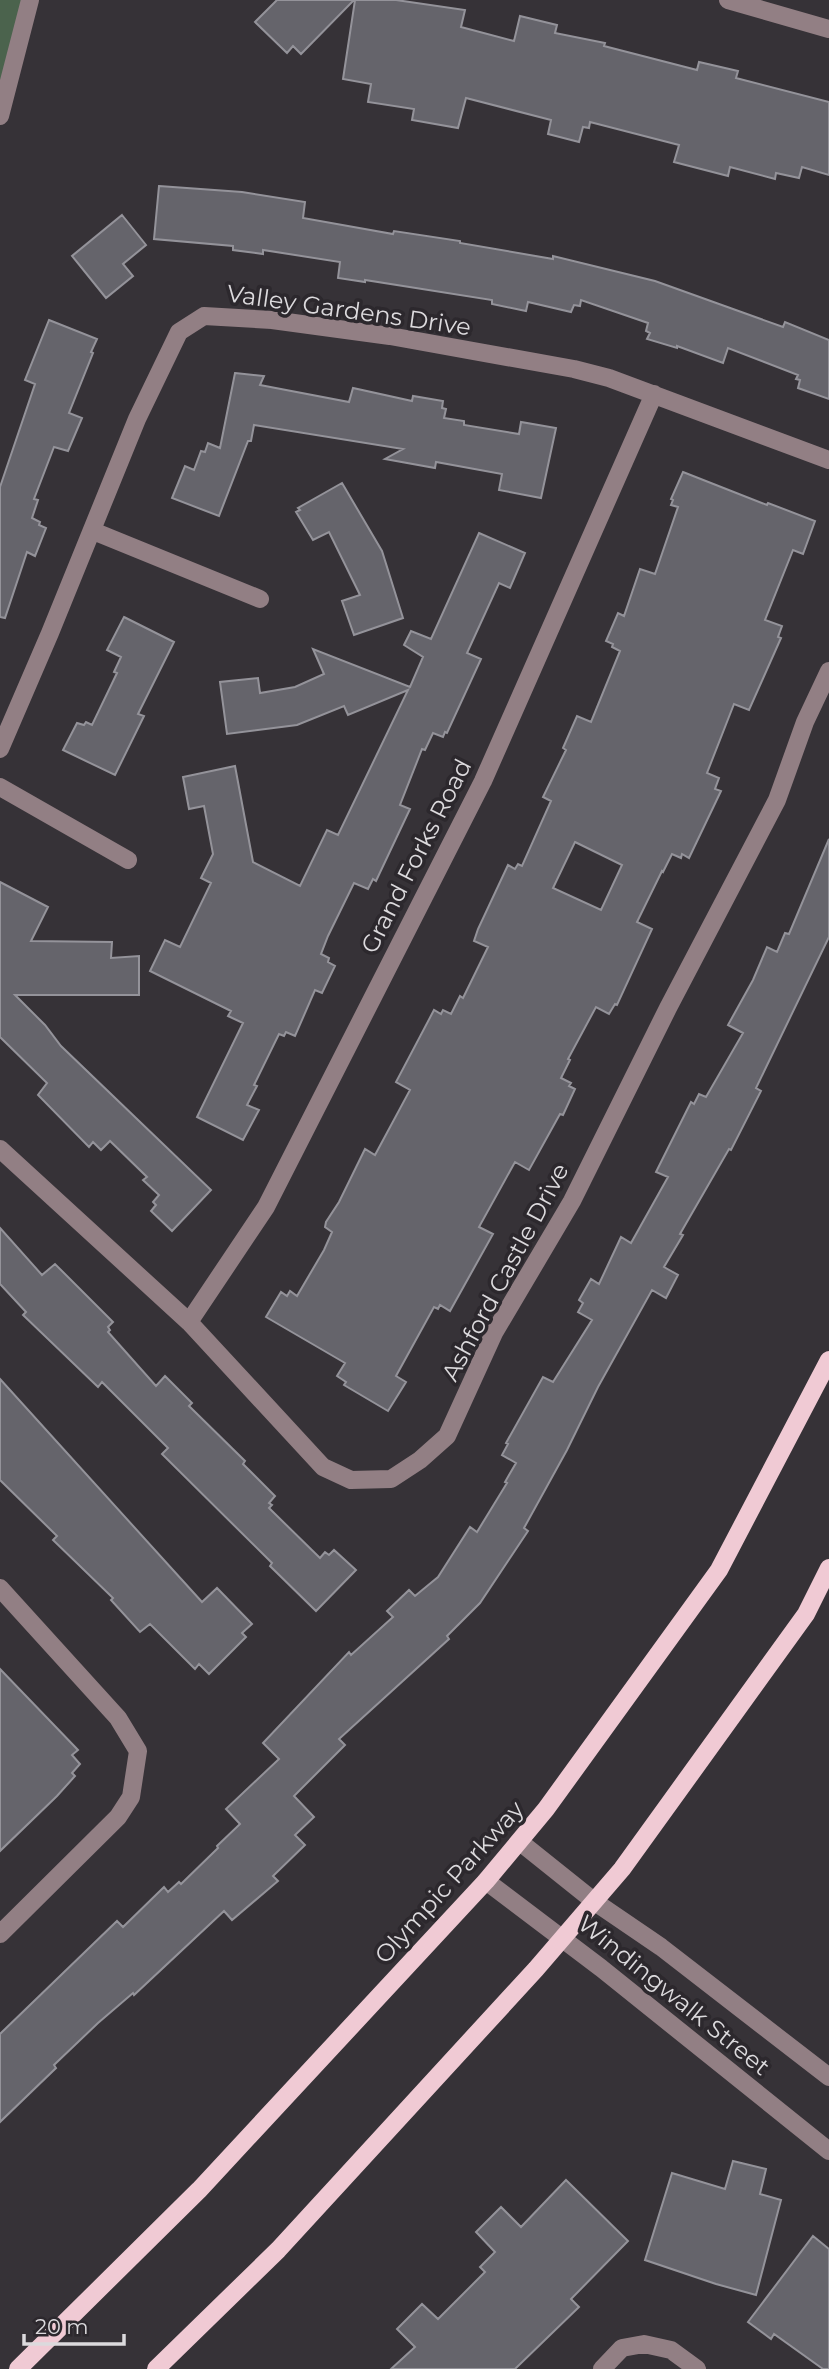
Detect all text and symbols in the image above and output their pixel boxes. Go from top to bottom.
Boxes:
street label: Valley Gardens Drive [225,279,473,341]
street label: Grand Forks Road [354,754,478,958]
street label: Ashford Castle Drive [435,1158,575,1386]
street label: Olympic Parkway [368,1795,530,1969]
street label: Windingwalk Street [572,1909,776,2082]
scale bar [24,2302,124,2346]
text: 20 m [35,2314,89,2339]

